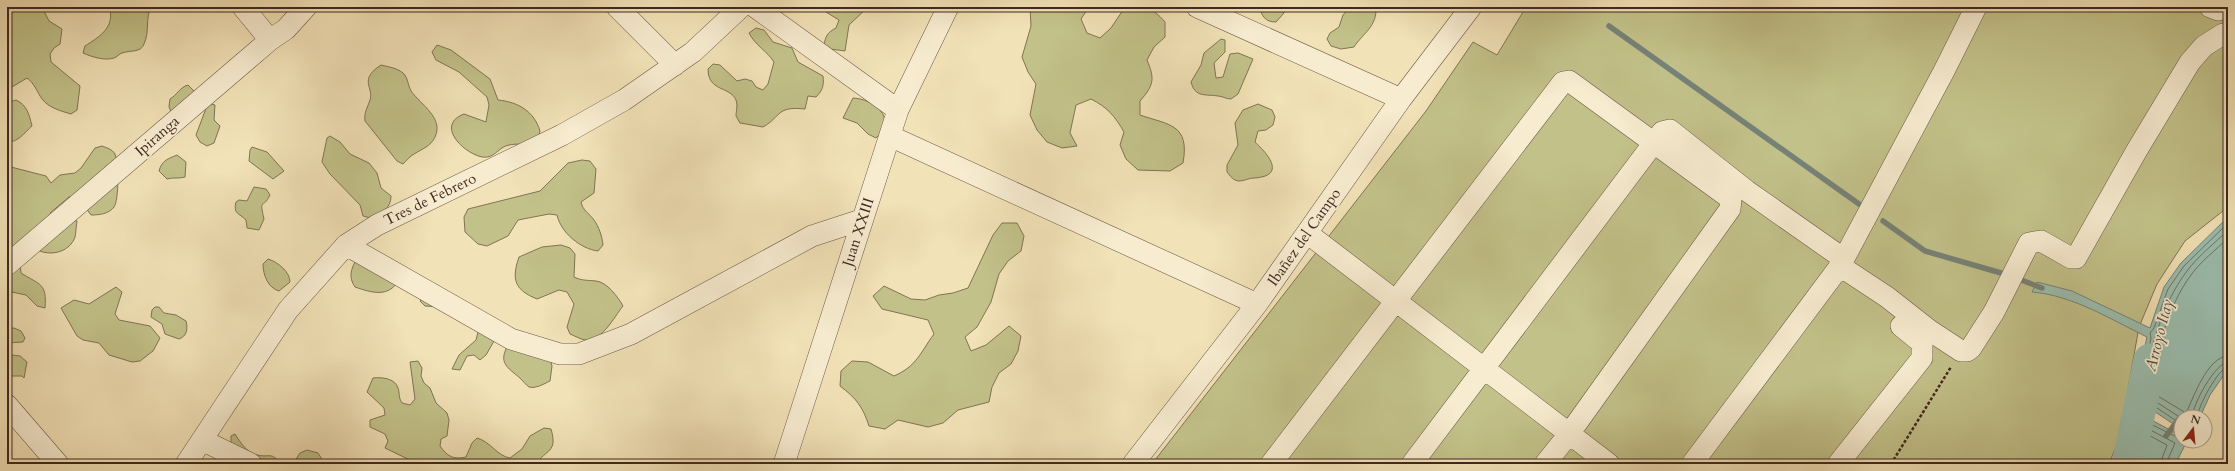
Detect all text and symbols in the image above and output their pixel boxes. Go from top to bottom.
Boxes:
street label: Ipiranga [131,111,184,161]
street label: Tres de Febrero [380,168,480,230]
street label: Ibañez del Campo [1263,184,1345,290]
street label: Juan XXIII [837,195,879,271]
water label: Arroyo Itay [2139,297,2179,375]
north arrow [2173,409,2213,449]
text: N [2189,411,2203,429]

